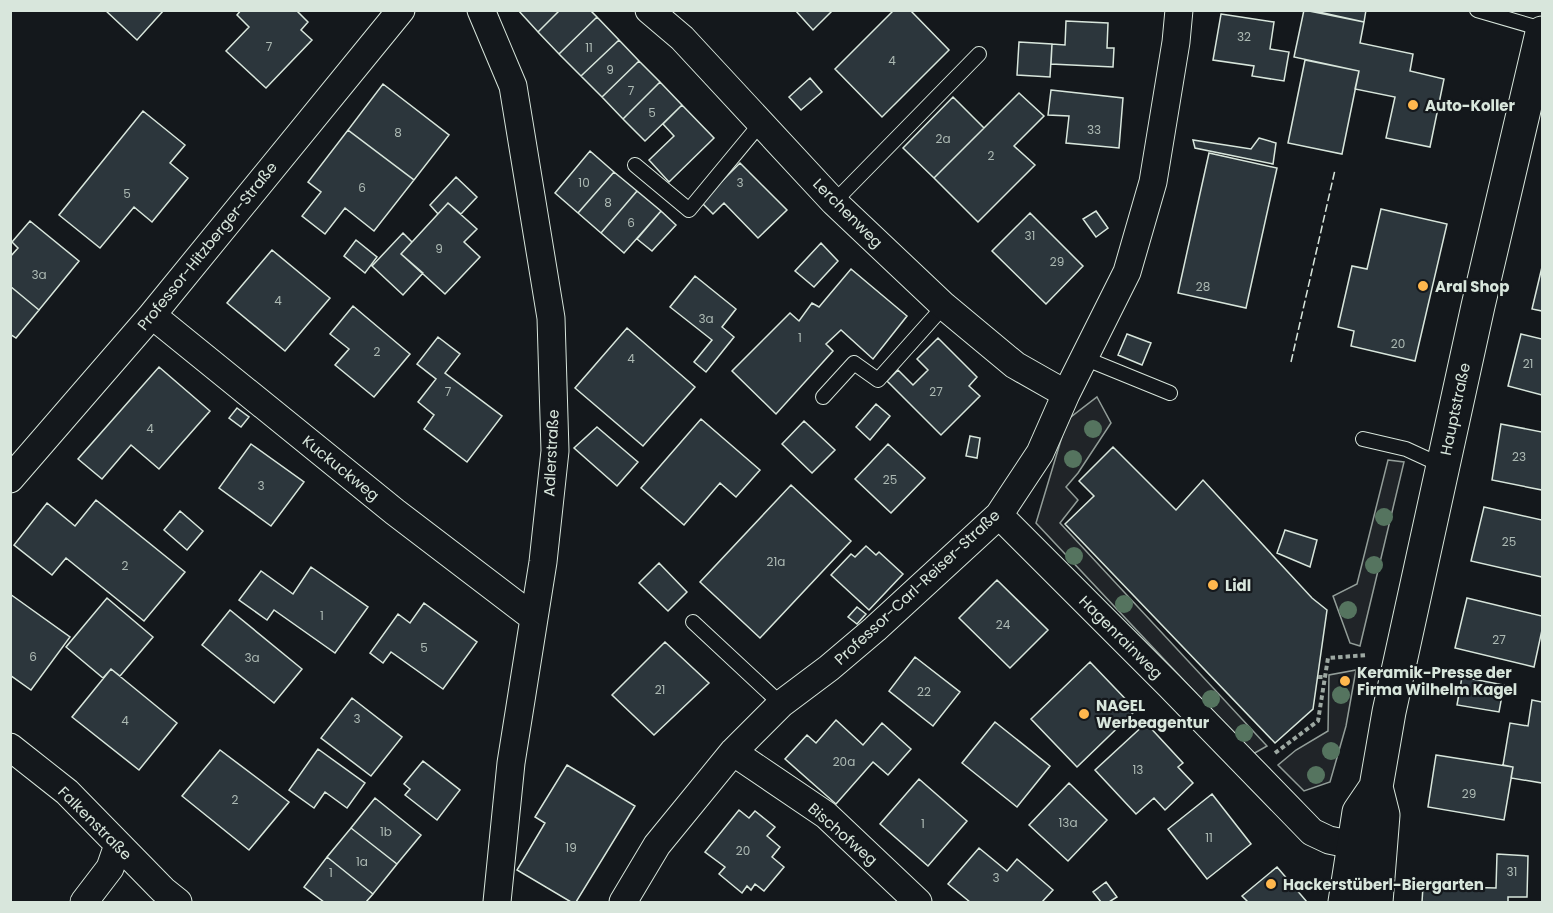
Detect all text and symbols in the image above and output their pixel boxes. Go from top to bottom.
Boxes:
house number: 32 [1237,28,1251,45]
house number: 7 [266,38,273,55]
house number: 11 [585,39,593,56]
house number: 4 [888,52,896,69]
house number: 9 [606,61,614,78]
house number: 7 [628,82,635,99]
place label: Auto-Koller [1425,95,1516,116]
marker: Auto-Koller [1406,98,1420,112]
house number: 5 [648,104,656,121]
house number: 33 [1087,121,1101,138]
house number: 8 [394,124,402,141]
house number: 2a [935,130,951,147]
house number: 2 [988,147,995,164]
street label: Professor-Hitzberger-Straße [132,157,282,335]
street label: Lerchenweg [808,173,888,253]
house number: 10 [578,174,590,191]
house number: 3 [736,174,744,191]
house number: 6 [358,179,366,196]
house number: 5 [123,185,131,202]
house number: 8 [604,194,612,211]
house number: 6 [627,214,635,231]
house number: 31 [1025,227,1035,244]
house number: 9 [435,240,443,257]
house number: 29 [1050,253,1064,270]
house number: 3a [31,266,47,283]
place label: Aral Shop [1435,276,1509,297]
house number: 28 [1196,278,1210,295]
marker: Aral Shop [1416,279,1430,293]
house number: 4 [274,292,282,309]
house number: 3a [698,310,714,327]
house number: 1 [798,329,802,346]
house number: 20 [1391,335,1405,352]
house number: 2 [374,343,381,360]
house number: 4 [627,350,635,367]
house number: 21 [1523,355,1533,372]
street label: Hauptstraße [1435,361,1475,457]
house number: 7 [445,383,452,400]
house number: 27 [929,383,943,400]
street label: Adlerstraße [538,409,564,497]
house number: 4 [146,420,154,437]
street label: Kuckuckweg [298,430,384,506]
house number: 23 [1512,448,1526,465]
house number: 25 [883,471,897,488]
house number: 3 [257,477,265,494]
street label: Professor-Carl-Reiser-Straße [830,505,1004,669]
house number: 25 [1502,533,1516,550]
house number: 21a [767,553,785,570]
house number: 2 [122,557,129,574]
place label: Lidl [1225,575,1251,596]
marker: Lidl [1206,578,1220,592]
street label: Hagenrainweg [1075,591,1167,683]
house number: 1 [320,607,324,624]
house number: 24 [996,616,1011,633]
house number: 27 [1492,631,1506,648]
house number: 5 [420,639,428,656]
house number: 6 [29,648,37,665]
house number: 3a [244,649,260,666]
place label: Keramik-Presse der Firma Wilhelm Kagel [1357,662,1517,700]
marker: Keramik-Presse der Firma Wilhelm Kagel [1338,674,1352,688]
house number: 21 [655,681,665,698]
house number: 22 [917,683,931,700]
place label: NAGEL Werbeagentur [1096,695,1210,733]
marker: NAGEL Werbeagentur [1077,707,1091,721]
house number: 3 [353,710,361,727]
house number: 4 [121,712,129,729]
house number: 20a [833,753,855,770]
house number: 13 [1133,761,1143,778]
street label: Falkenstraße [53,781,137,865]
house number: 29 [1462,785,1476,802]
house number: 2 [232,791,239,808]
street label: Bischofweg [804,798,882,870]
house number: 13a [1058,814,1078,831]
house number: 1 [921,815,925,832]
house number: 1b [380,823,392,840]
house number: 11 [1205,829,1213,846]
house number: 19 [565,839,577,856]
house number: 20 [736,842,750,859]
house number: 1a [356,853,368,870]
house number: 31 [1507,863,1517,880]
house number: 1 [329,864,333,881]
house number: 3 [992,869,1000,886]
place label: Hackerstüberl-Biergarten [1283,874,1484,895]
marker: Hackerstüberl-Biergarten [1264,877,1278,891]

